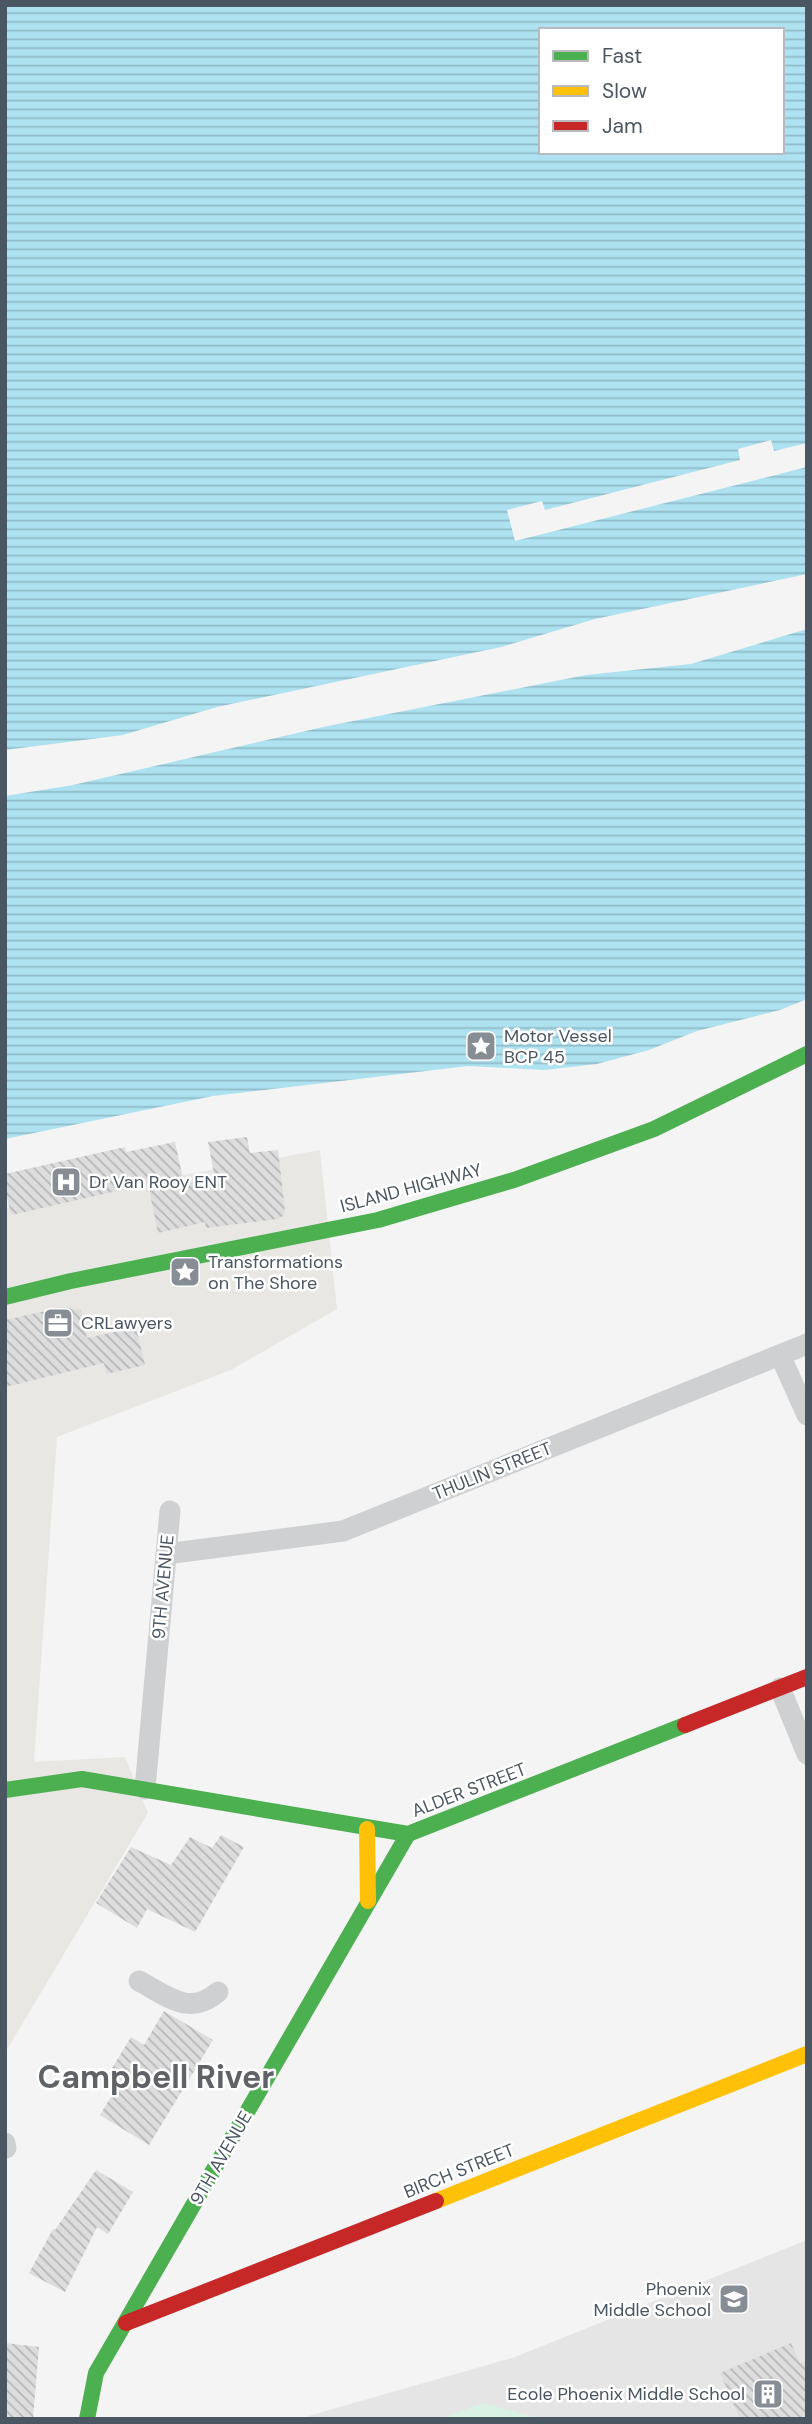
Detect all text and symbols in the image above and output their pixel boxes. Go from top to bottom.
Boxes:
legend [539,28,784,154]
text: Fast [602,42,642,70]
text: Slow [602,77,647,105]
text: Jam [602,112,643,140]
place label: Motor Vessel BCP 45 [504,1024,612,1069]
place icon: Motor Vessel BCP 45 [464,1029,498,1063]
street label: ISLAND HIGHWAY [338,1157,485,1218]
hospital icon: Dr Van Rooy ENT [49,1165,83,1199]
place label: Dr Van Rooy ENT [89,1170,227,1194]
place label: Transformations on The Shore [208,1250,343,1295]
place icon: Transformations on The Shore [168,1255,202,1289]
office icon: CRLawyers [41,1306,75,1340]
place label: CRLawyers [81,1311,173,1335]
street label: THULIN STREET [429,1436,555,1506]
street label: 9TH AVENUE [146,1534,180,1640]
street label: ALDER STREET [408,1757,530,1823]
district label: Campbell River [38,2056,274,2098]
street label: 9TH AVENUE [184,2107,258,2209]
street label: BIRCH STREET [400,2138,518,2204]
place label: Phoenix Middle School [593,2277,711,2322]
school or university icon: Phoenix Middle School [717,2282,751,2316]
building icon: Ecole Phoenix Middle School [751,2377,785,2411]
place label: Ecole Phoenix Middle School [507,2382,745,2406]

